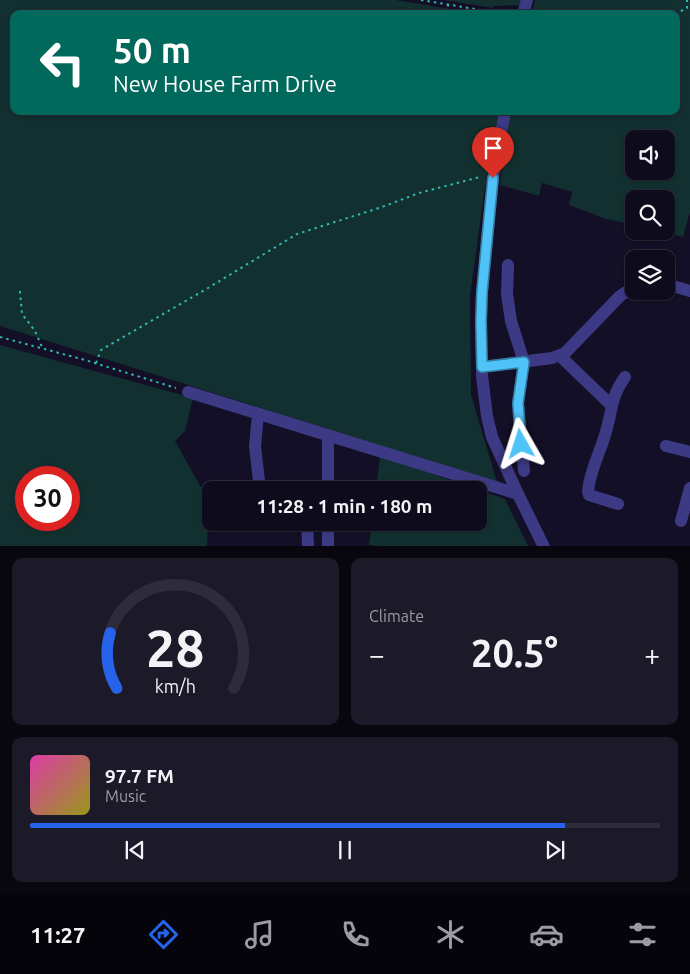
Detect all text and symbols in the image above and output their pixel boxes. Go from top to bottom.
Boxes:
icon: left [30,30,95,95]
text: 50 m [113,30,191,70]
text: New House Farm Drive [113,71,337,96]
pin [472,127,514,178]
map controls [625,130,675,300]
button: sound [625,130,675,180]
icon: arrive [479,134,507,162]
button: search [625,190,675,240]
button: layers [625,250,675,300]
position arrow [494,417,546,469]
speed limit sign: 30 [15,466,80,531]
text: 11:28 · 1 min · 180 m [257,495,432,517]
text: Climate [369,607,424,625]
text: 28 [146,619,205,677]
text: 20.5° [471,632,558,674]
text: − [369,639,385,670]
text: + [644,639,660,670]
text: km/h [155,676,196,696]
text: 97.7 FM [105,765,174,787]
text: Music [105,787,146,805]
icon: previous [121,836,149,864]
icon: pause [331,836,359,864]
icon: next [541,836,569,864]
icon: directions [146,917,181,952]
icon: music [242,917,277,952]
icon: phone [338,917,373,952]
icon: climate [433,917,468,952]
icon: car [529,917,564,952]
icon: filters [625,917,660,952]
text: 11:27 [30,922,85,947]

